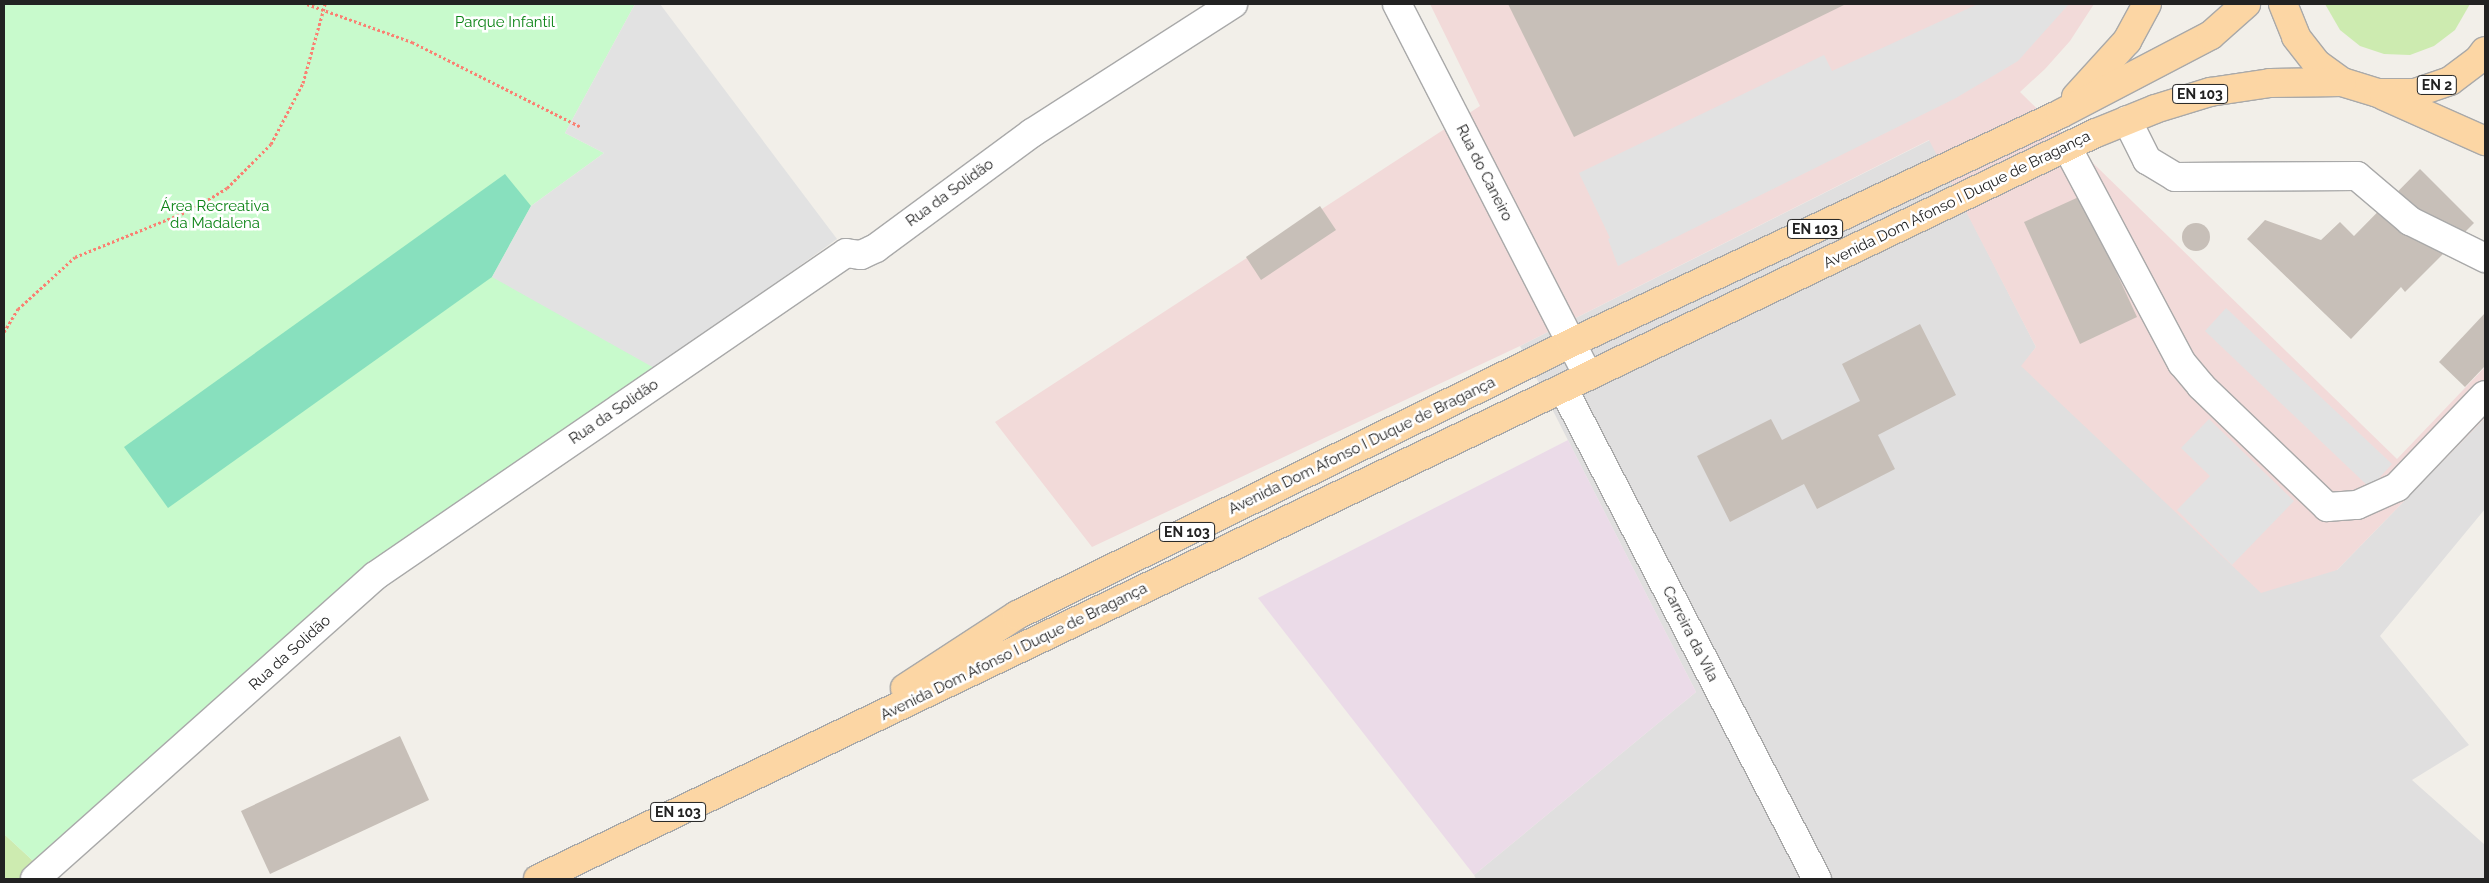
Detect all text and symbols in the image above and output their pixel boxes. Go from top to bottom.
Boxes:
park label: Parque Infantil [455,14,555,32]
road number: EN 2 [2416,74,2458,96]
road number: EN 103 [2171,82,2229,106]
street label: Rua do Caneiro [1452,122,1516,224]
street label: Avenida Dom Afonso I Duque de Bragança [1820,127,2094,273]
street label: Rua da Solidão [903,155,997,231]
park label: Área Recreativa da Madalena [161,197,269,232]
road number: EN 103 [1786,218,1844,240]
street label: Avenida Dom Afonso I Duque de Bragança [1225,373,1499,519]
street label: Rua da Solidão [566,376,662,448]
road number: EN 103 [1158,520,1216,544]
street label: Avenida Dom Afonso I Duque de Bragança [877,579,1151,725]
street label: Carreira da Vila [1658,583,1722,685]
street label: Rua da Solidão [245,612,335,694]
road number: EN 103 [649,800,707,824]

